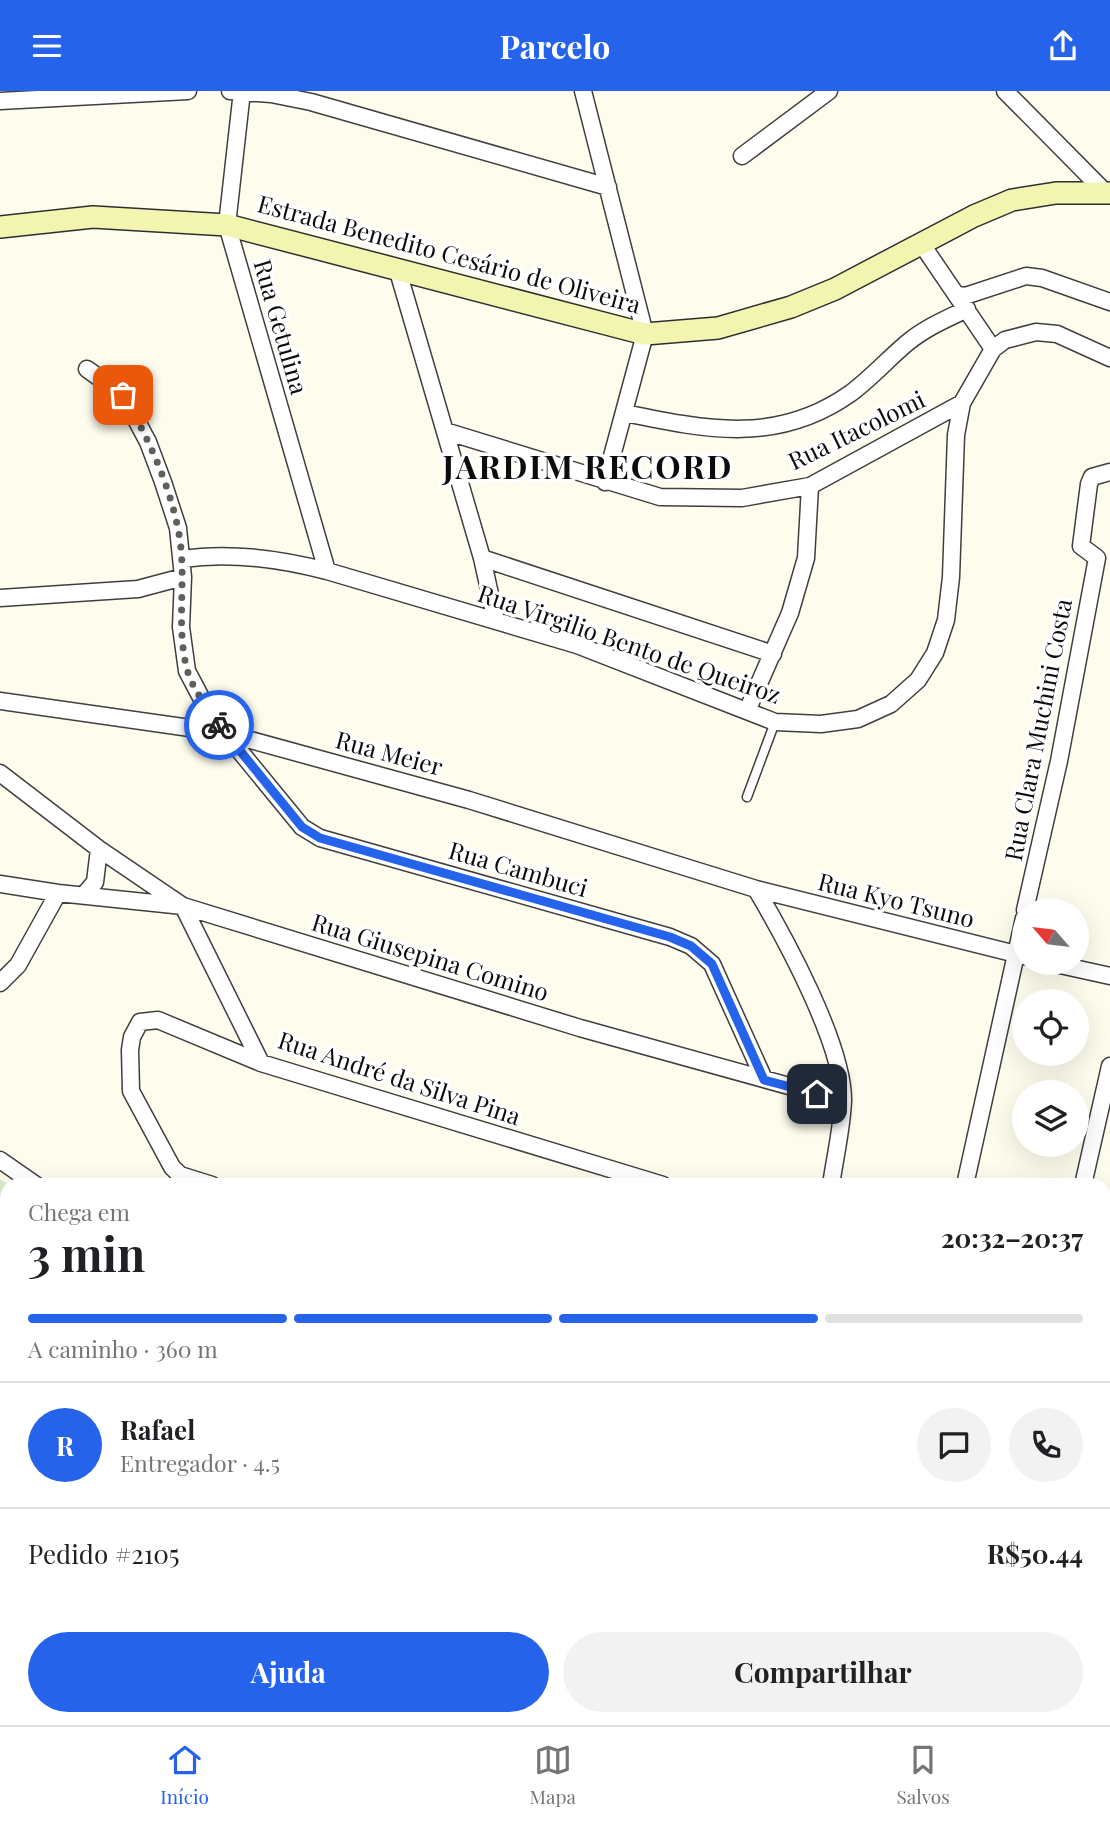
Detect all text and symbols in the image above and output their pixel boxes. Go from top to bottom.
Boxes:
text: Parcelo [500,24,610,67]
icon: menu [28,27,66,65]
icon: share [1044,27,1082,65]
street label: Estrada Benedito Cesário de Oliveira [254,186,645,320]
street label: Rua Getulina [247,255,316,398]
pin [93,365,153,425]
icon: bag [104,376,142,414]
street label: Rua Itacolomi [782,382,930,476]
district label: JARDIM RECORD [442,444,733,487]
street label: Rua Virgilio Bento de Queiroz [474,576,785,710]
street label: Rua Clara Muchini Costa [996,596,1078,863]
courier [184,690,254,760]
icon: bike [200,706,238,744]
street label: Rua Meier [332,722,447,782]
street label: Rua Cambuci [445,833,592,903]
street label: Rua Kyo Tsuno [815,864,978,934]
north arrow [1012,898,1088,975]
map controls [1012,898,1089,1157]
street label: Rua Giusepina Comino [308,905,553,1007]
button: locate [1012,989,1089,1066]
street label: Rua André da Silva Pina [274,1023,525,1131]
pin [787,1064,847,1124]
icon: home [798,1075,836,1113]
button: layers [1012,1080,1089,1157]
text: Chega em [28,1196,130,1227]
text: 20:32–20:37 [941,1220,1083,1255]
text: 3 min [28,1222,145,1284]
text: A caminho · 360 m [28,1333,218,1364]
button: chat [917,1408,991,1482]
button: phone [1009,1408,1083,1482]
text: Rafael [120,1412,195,1447]
text: R [56,1428,74,1463]
text: Entregador · 4.5 [120,1447,280,1478]
text: Pedido #2105 [28,1536,180,1571]
text: R$50.44 [987,1536,1083,1571]
button: Ajuda [28,1632,549,1712]
button: Compartilhar [563,1632,1083,1712]
tab: Início [160,1741,209,1809]
tab: Mapa [529,1741,576,1809]
tab: Salvos [896,1741,950,1809]

